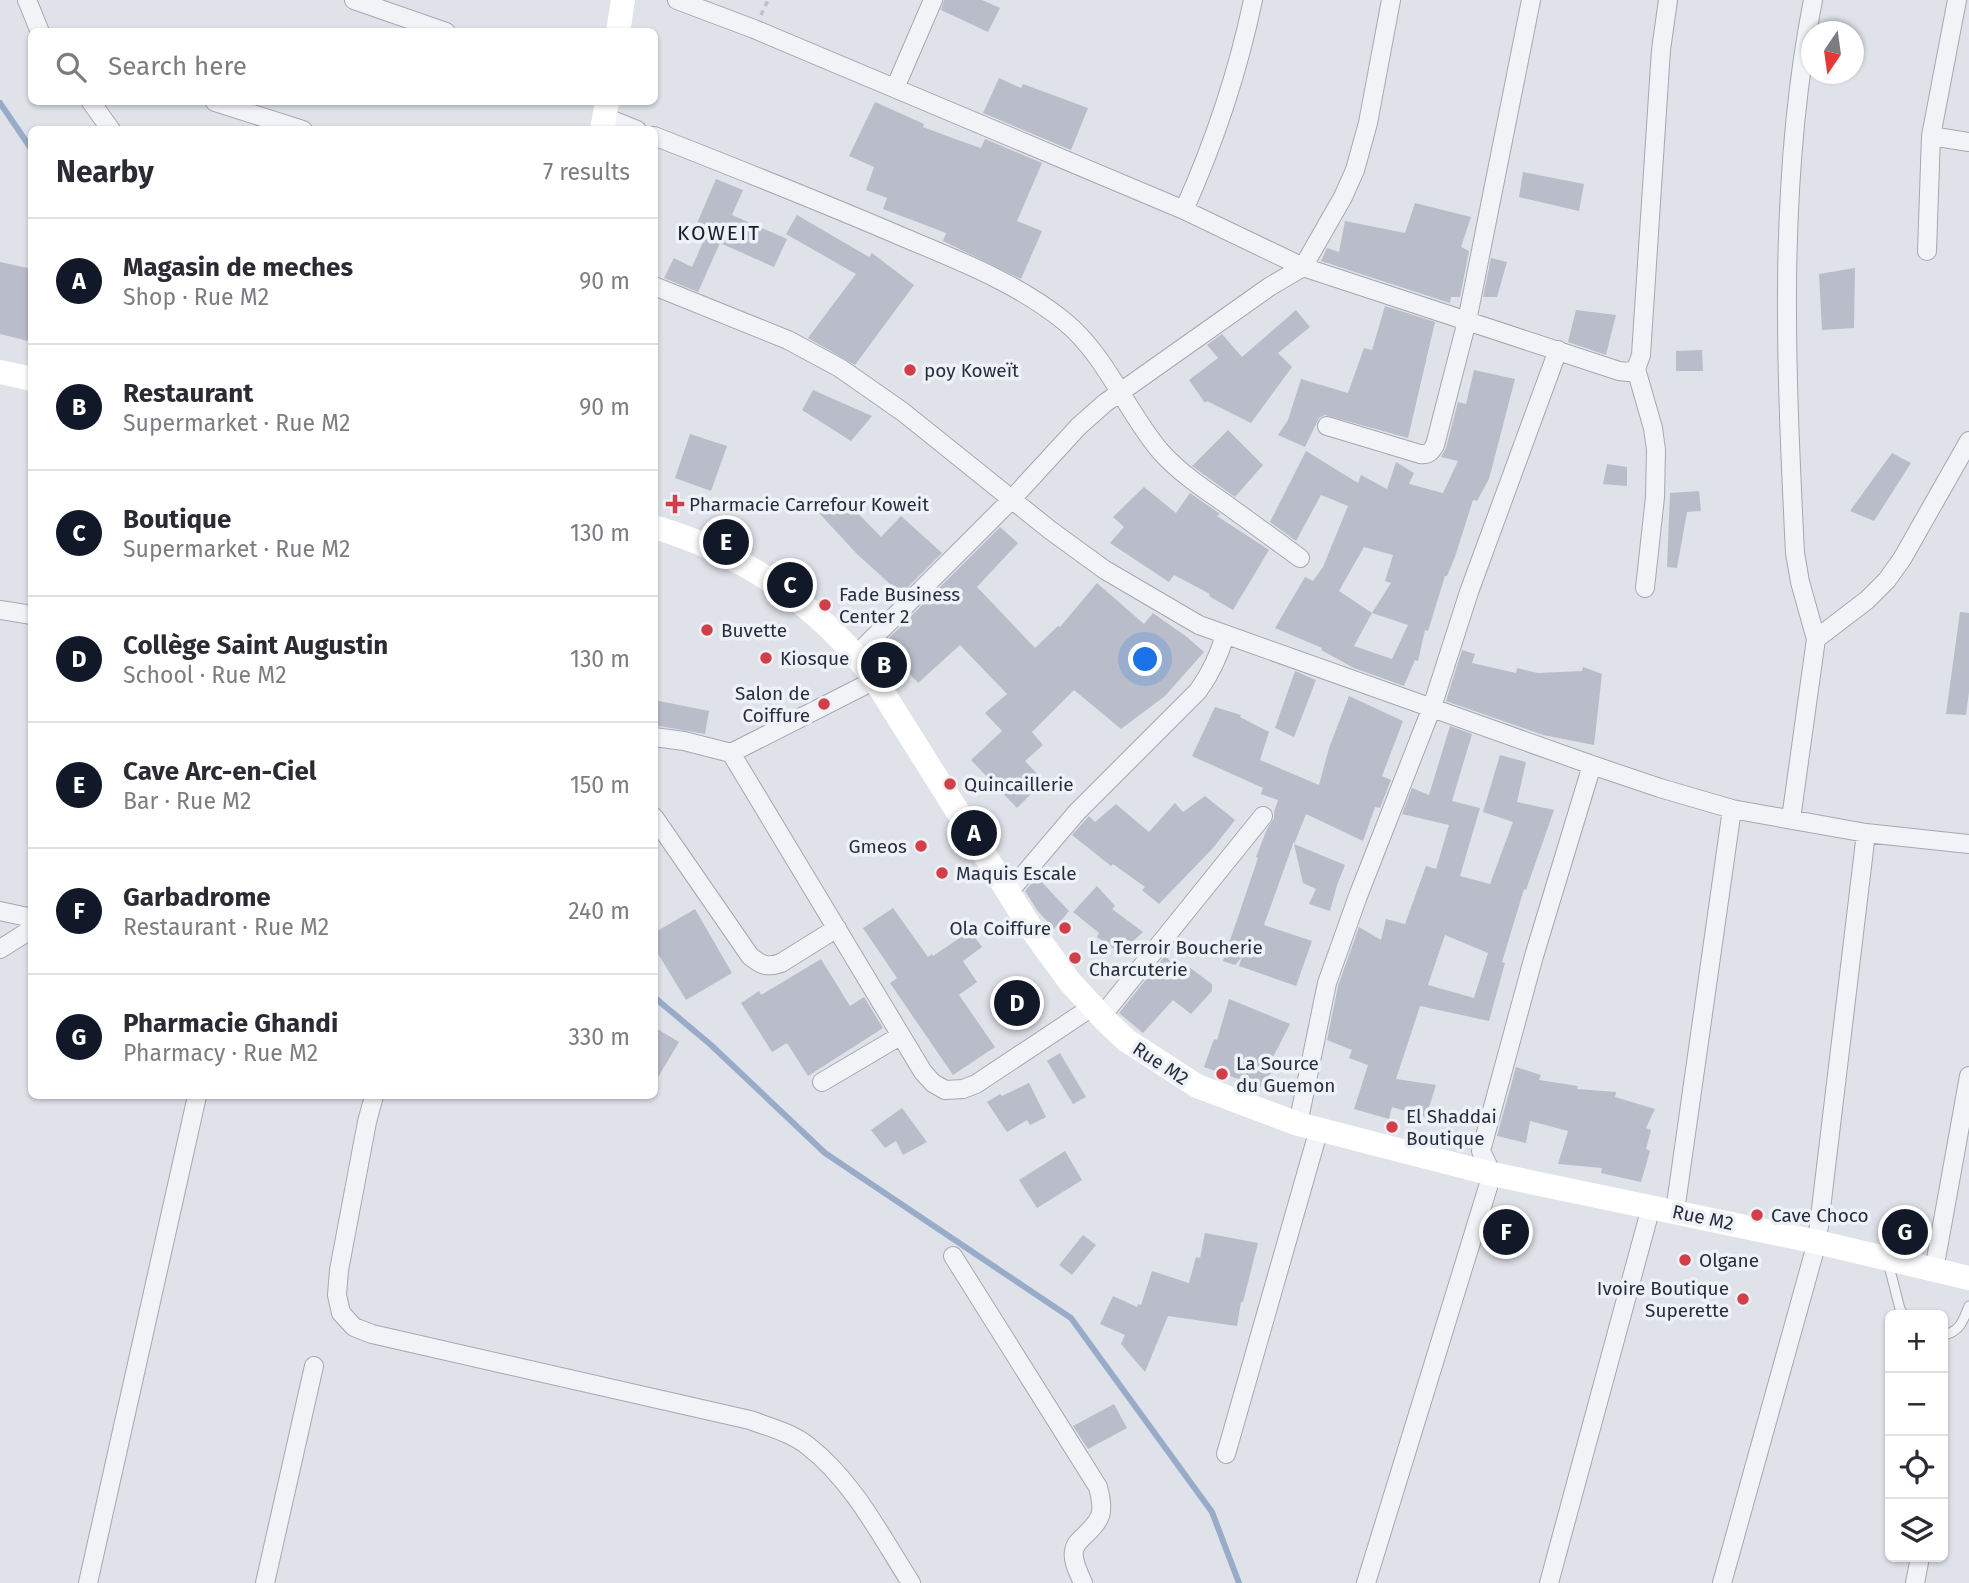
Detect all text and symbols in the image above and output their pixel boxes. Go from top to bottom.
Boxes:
north arrow [1801,21,1864,84]
search box [28,28,658,105]
icon: search [52,48,90,86]
text: Search here [108,51,247,82]
text: Nearby [56,154,154,190]
text: 7 results [543,158,630,186]
district label: KOWEIT [677,220,761,246]
text: Magasin de meches [123,252,353,283]
text: A [72,267,86,295]
text: 90 m [579,267,630,295]
text: Shop · Rue M2 [123,283,269,311]
place label: poy Koweït [924,359,1019,382]
marker: poy Koweït [902,362,918,378]
text: Restaurant [123,378,253,409]
text: B [72,393,86,421]
text: 90 m [579,393,630,421]
text: Supermarket · Rue M2 [123,409,350,437]
place label: Pharmacie Carrefour Koweit [689,493,929,516]
marker: Pharmacie Carrefour Koweit [667,496,683,512]
text: Boutique [123,504,231,535]
pin: E [703,516,749,568]
text: C [72,519,86,547]
text: 130 m [570,519,630,547]
text: Supermarket · Rue M2 [123,535,350,563]
pin: C [767,559,813,611]
place label: Fade Business Center 2 [839,583,960,628]
marker: Fade Business Center 2 [817,597,833,613]
place label: Buvette [721,619,787,642]
marker: Buvette [699,622,715,638]
text: Collège Saint Augustin [123,630,388,661]
pin: B [861,639,907,691]
your location [1128,642,1162,676]
text: D [72,645,86,673]
text: 130 m [570,645,630,673]
place label: Kiosque [780,647,849,670]
marker: Kiosque [758,650,774,666]
text: School · Rue M2 [123,661,287,689]
place label: Salon de Coiffure [735,682,810,727]
marker: Salon de Coiffure [816,696,832,712]
text: Cave Arc-en-Ciel [123,756,317,787]
text: E [73,771,85,799]
text: 150 m [570,771,630,799]
place label: Quincaillerie [964,773,1074,796]
marker: Quincaillerie [942,776,958,792]
text: Bar · Rue M2 [123,787,251,815]
pin: A [951,807,997,859]
place label: Gmeos [848,835,907,858]
marker: Gmeos [913,838,929,854]
place label: Maquis Escale [956,862,1077,885]
marker: Maquis Escale [934,865,950,881]
text: Garbadrome [123,882,271,913]
text: F [73,897,85,925]
text: 240 m [568,897,630,925]
text: Restaurant · Rue M2 [123,913,329,941]
place label: Ola Coiffure [949,917,1051,940]
marker: Ola Coiffure [1057,920,1073,936]
place label: Le Terroir Boucherie Charcuterie [1089,936,1263,981]
marker: Le Terroir Boucherie Charcuterie [1067,950,1083,966]
pin: D [994,977,1040,1029]
text: Pharmacie Ghandi [123,1008,338,1039]
text: G [72,1023,86,1051]
text: 330 m [568,1023,630,1051]
street label: Rue M2 [1128,1037,1193,1090]
text: Pharmacy · Rue M2 [123,1039,318,1067]
place label: La Source du Guemon [1236,1052,1335,1097]
marker: La Source du Guemon [1214,1066,1230,1082]
place label: El Shaddai Boutique [1406,1105,1497,1150]
marker: El Shaddai Boutique [1384,1119,1400,1135]
street label: Rue M2 [1670,1200,1736,1235]
place label: Cave Choco [1771,1204,1869,1227]
pin: F [1483,1206,1529,1258]
pin: G [1882,1206,1928,1258]
marker: Cave Choco [1749,1207,1765,1223]
place label: Olgane [1699,1249,1759,1272]
marker: Olgane [1677,1252,1693,1268]
place label: Ivoire Boutique Superette [1597,1277,1729,1322]
marker: Ivoire Boutique Superette [1735,1291,1751,1307]
map controls [1885,1310,1948,1562]
button: + [1885,1310,1948,1373]
button: − [1885,1373,1948,1436]
button: locate [1885,1436,1948,1499]
button: layers [1885,1499,1948,1562]

